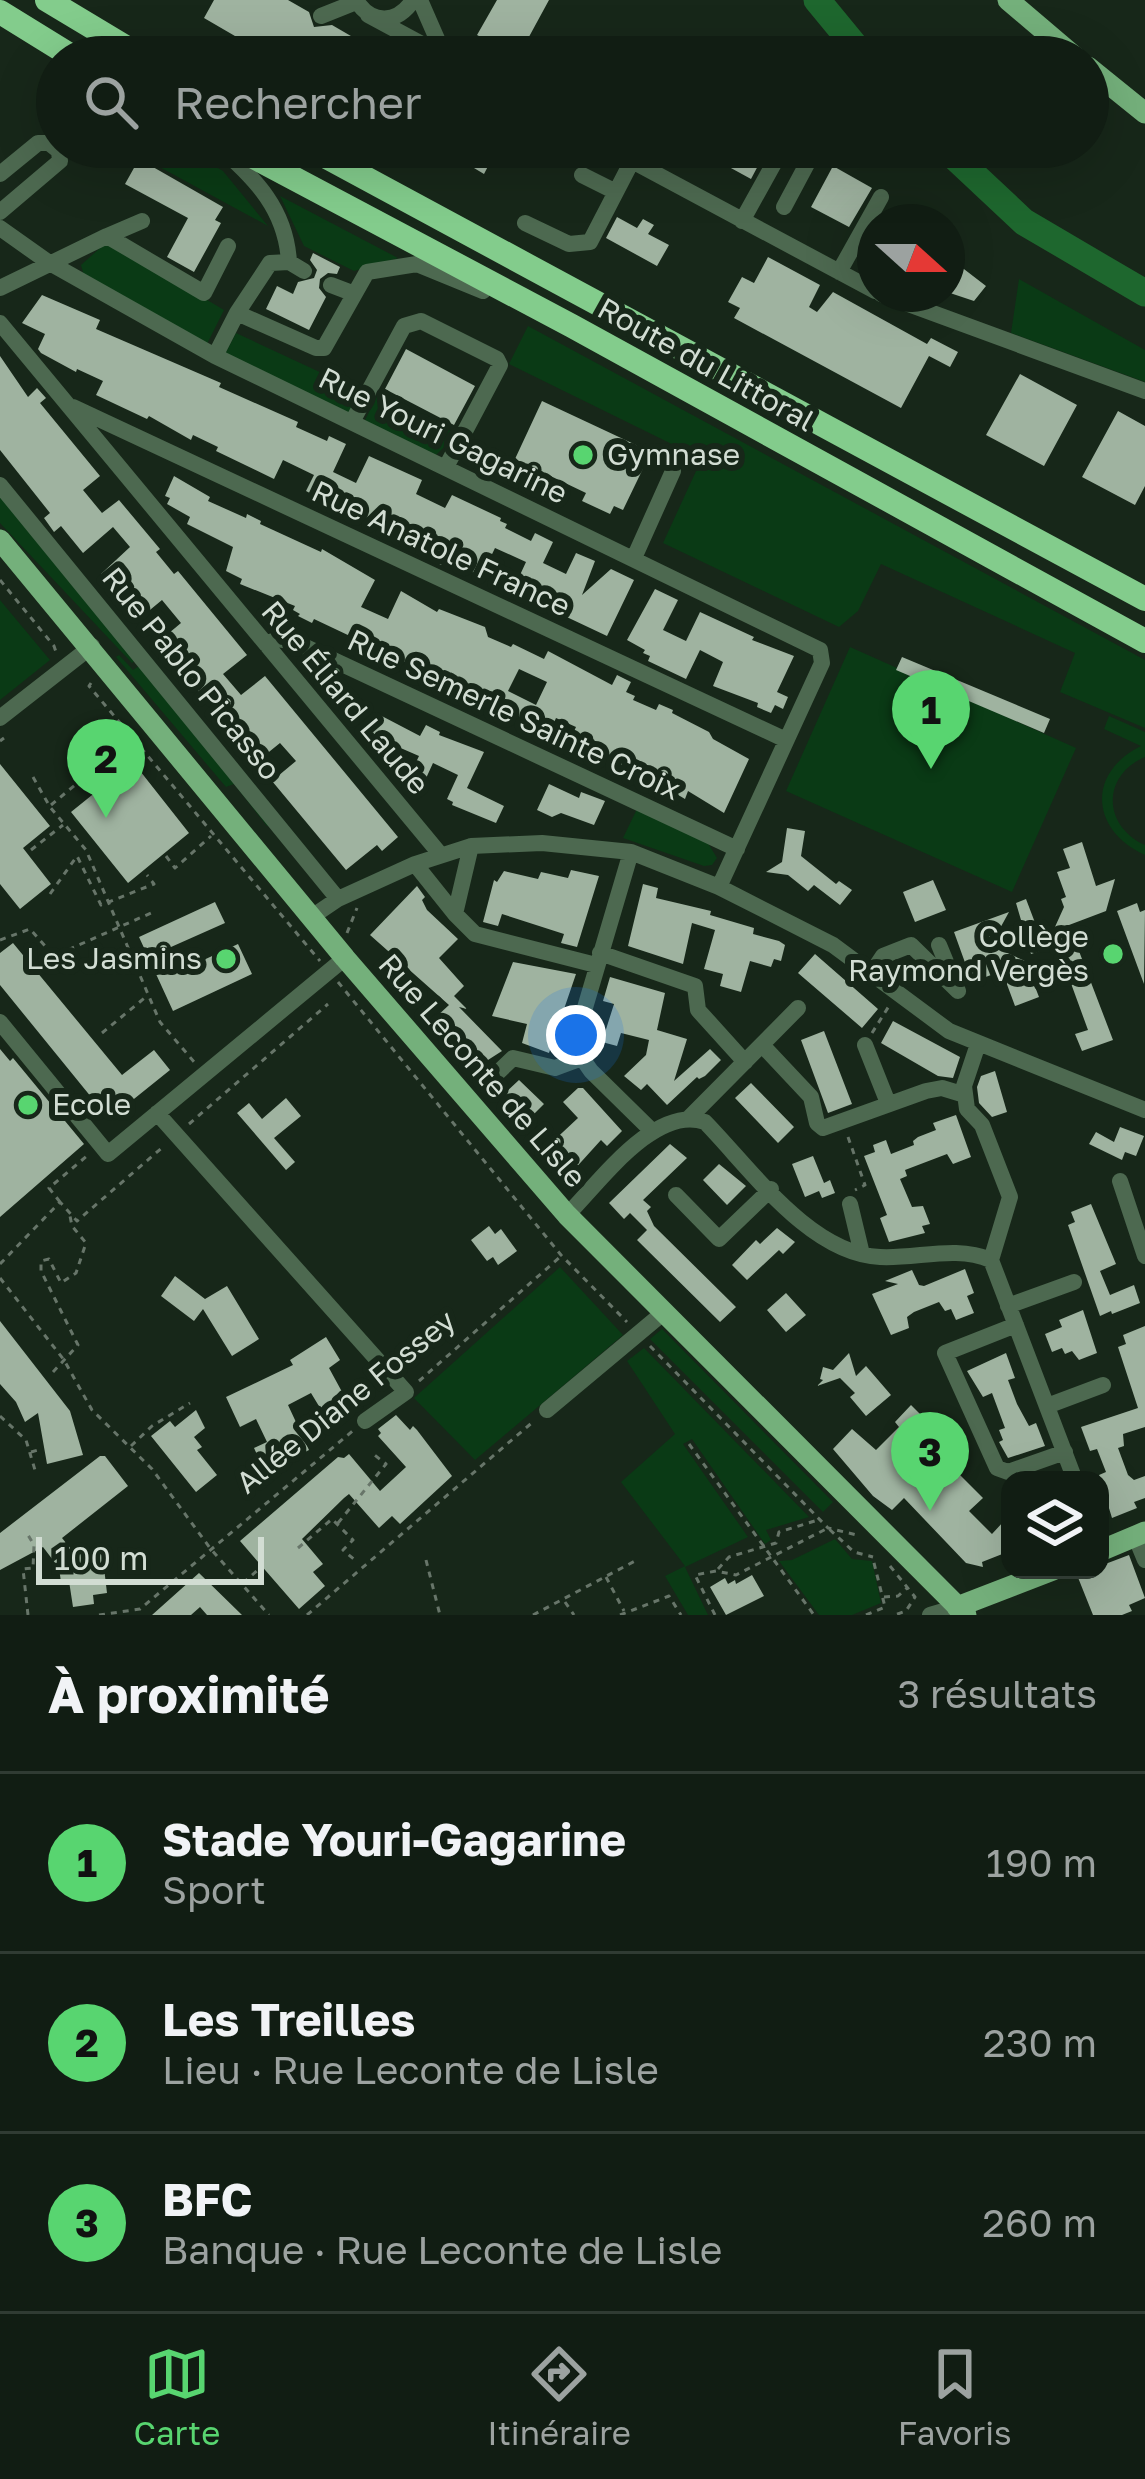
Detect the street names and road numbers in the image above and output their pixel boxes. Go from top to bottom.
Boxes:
street label: Route du Littoral [592,290,821,439]
street label: Rue Youri Gagarine [313,359,574,511]
street label: Rue Anatole France [307,472,576,624]
street label: Rue Pablo Picasso [95,560,289,787]
street label: Rue Éliard Laude [254,593,437,801]
street label: Rue Semerle Sainte Croix [342,621,686,807]
street label: Rue Leconte de Lisle [372,946,594,1194]
street label: Allée Diane Fossey [229,1302,462,1500]

